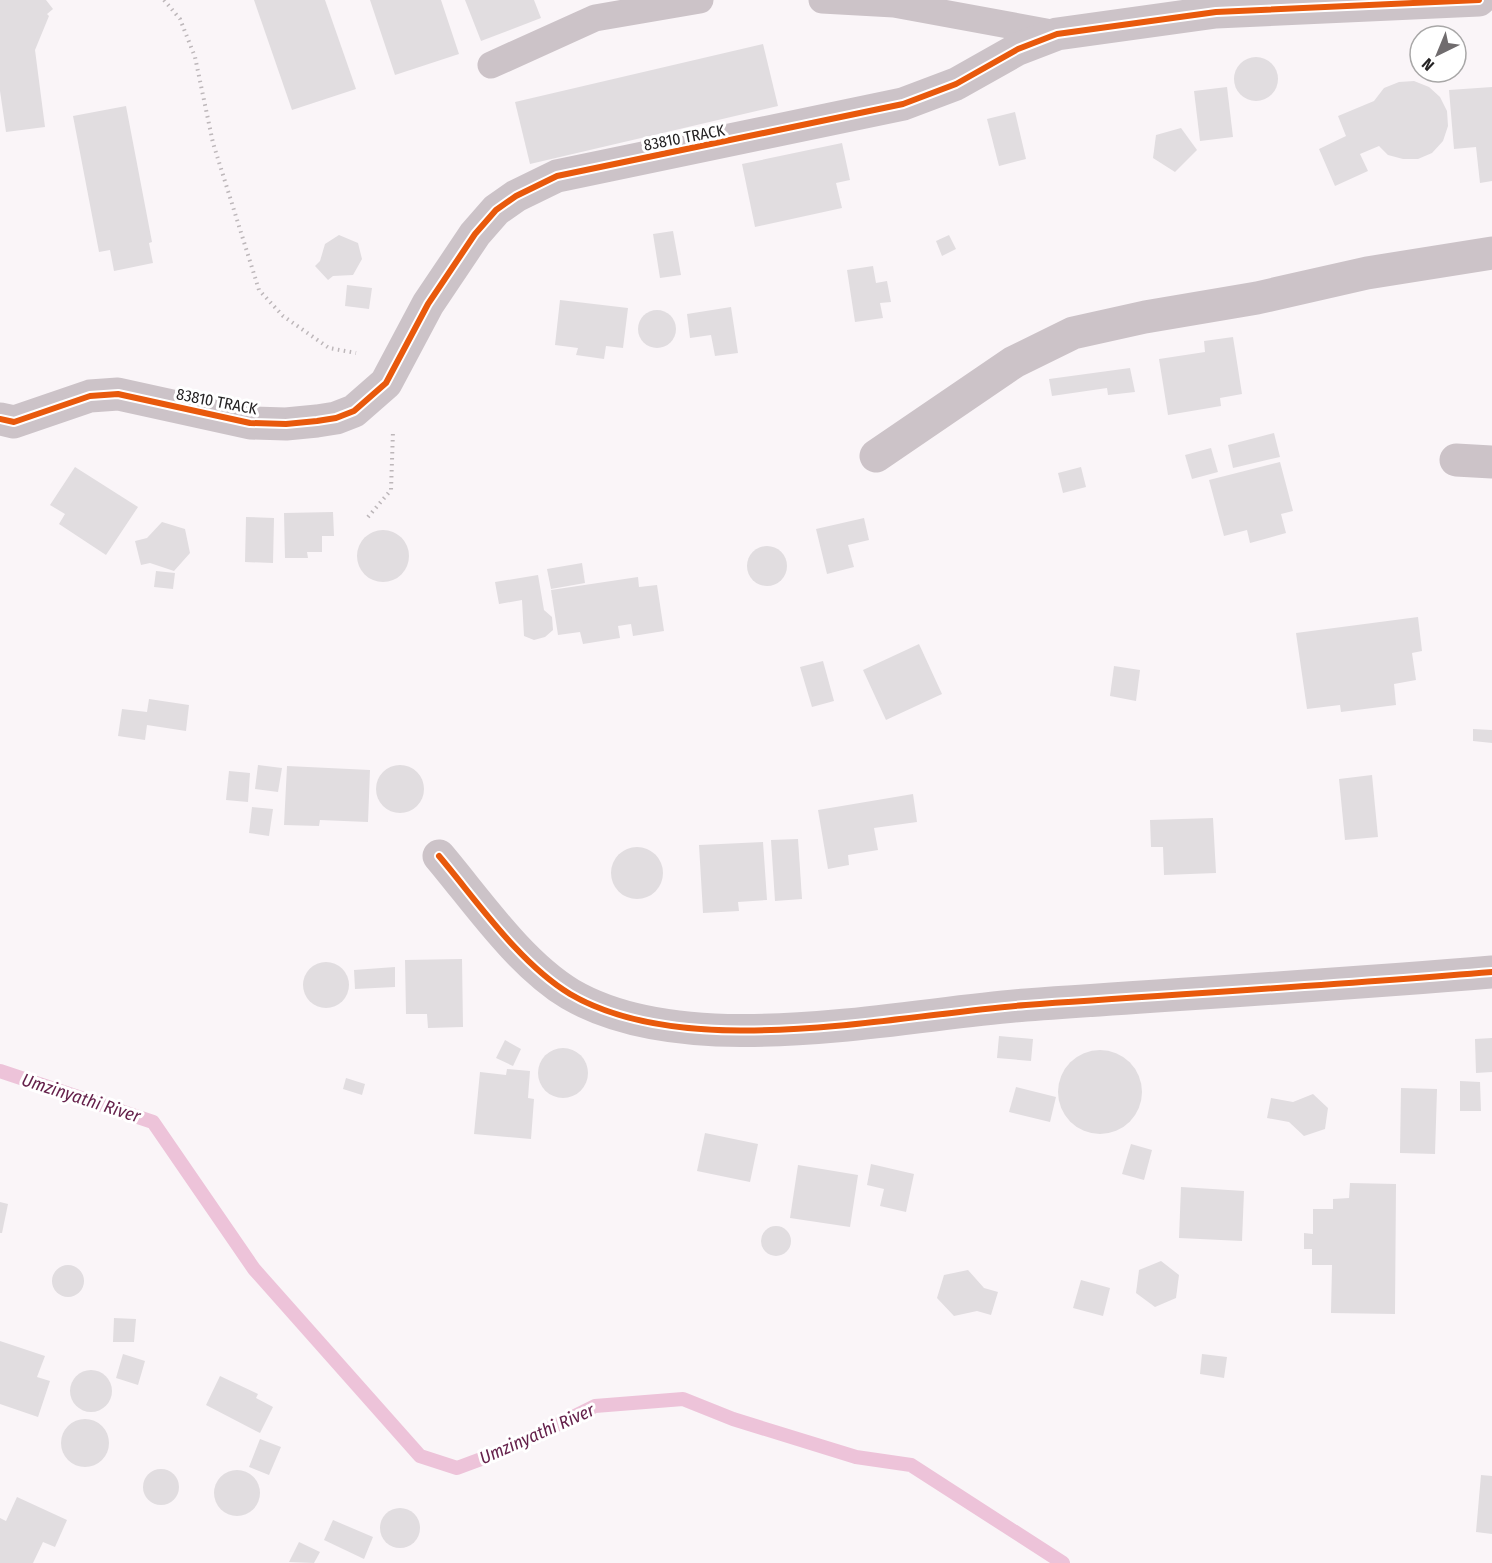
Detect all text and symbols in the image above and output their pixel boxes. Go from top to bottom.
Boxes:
north arrow [1408,24,1468,84]
text: N [1418,54,1438,75]
street label: 83810 TRACK [642,120,727,155]
street label: 83810 TRACK [175,384,260,419]
water label: Umzinyathi River [19,1068,144,1128]
water label: Umzinyathi River [476,1399,599,1469]

